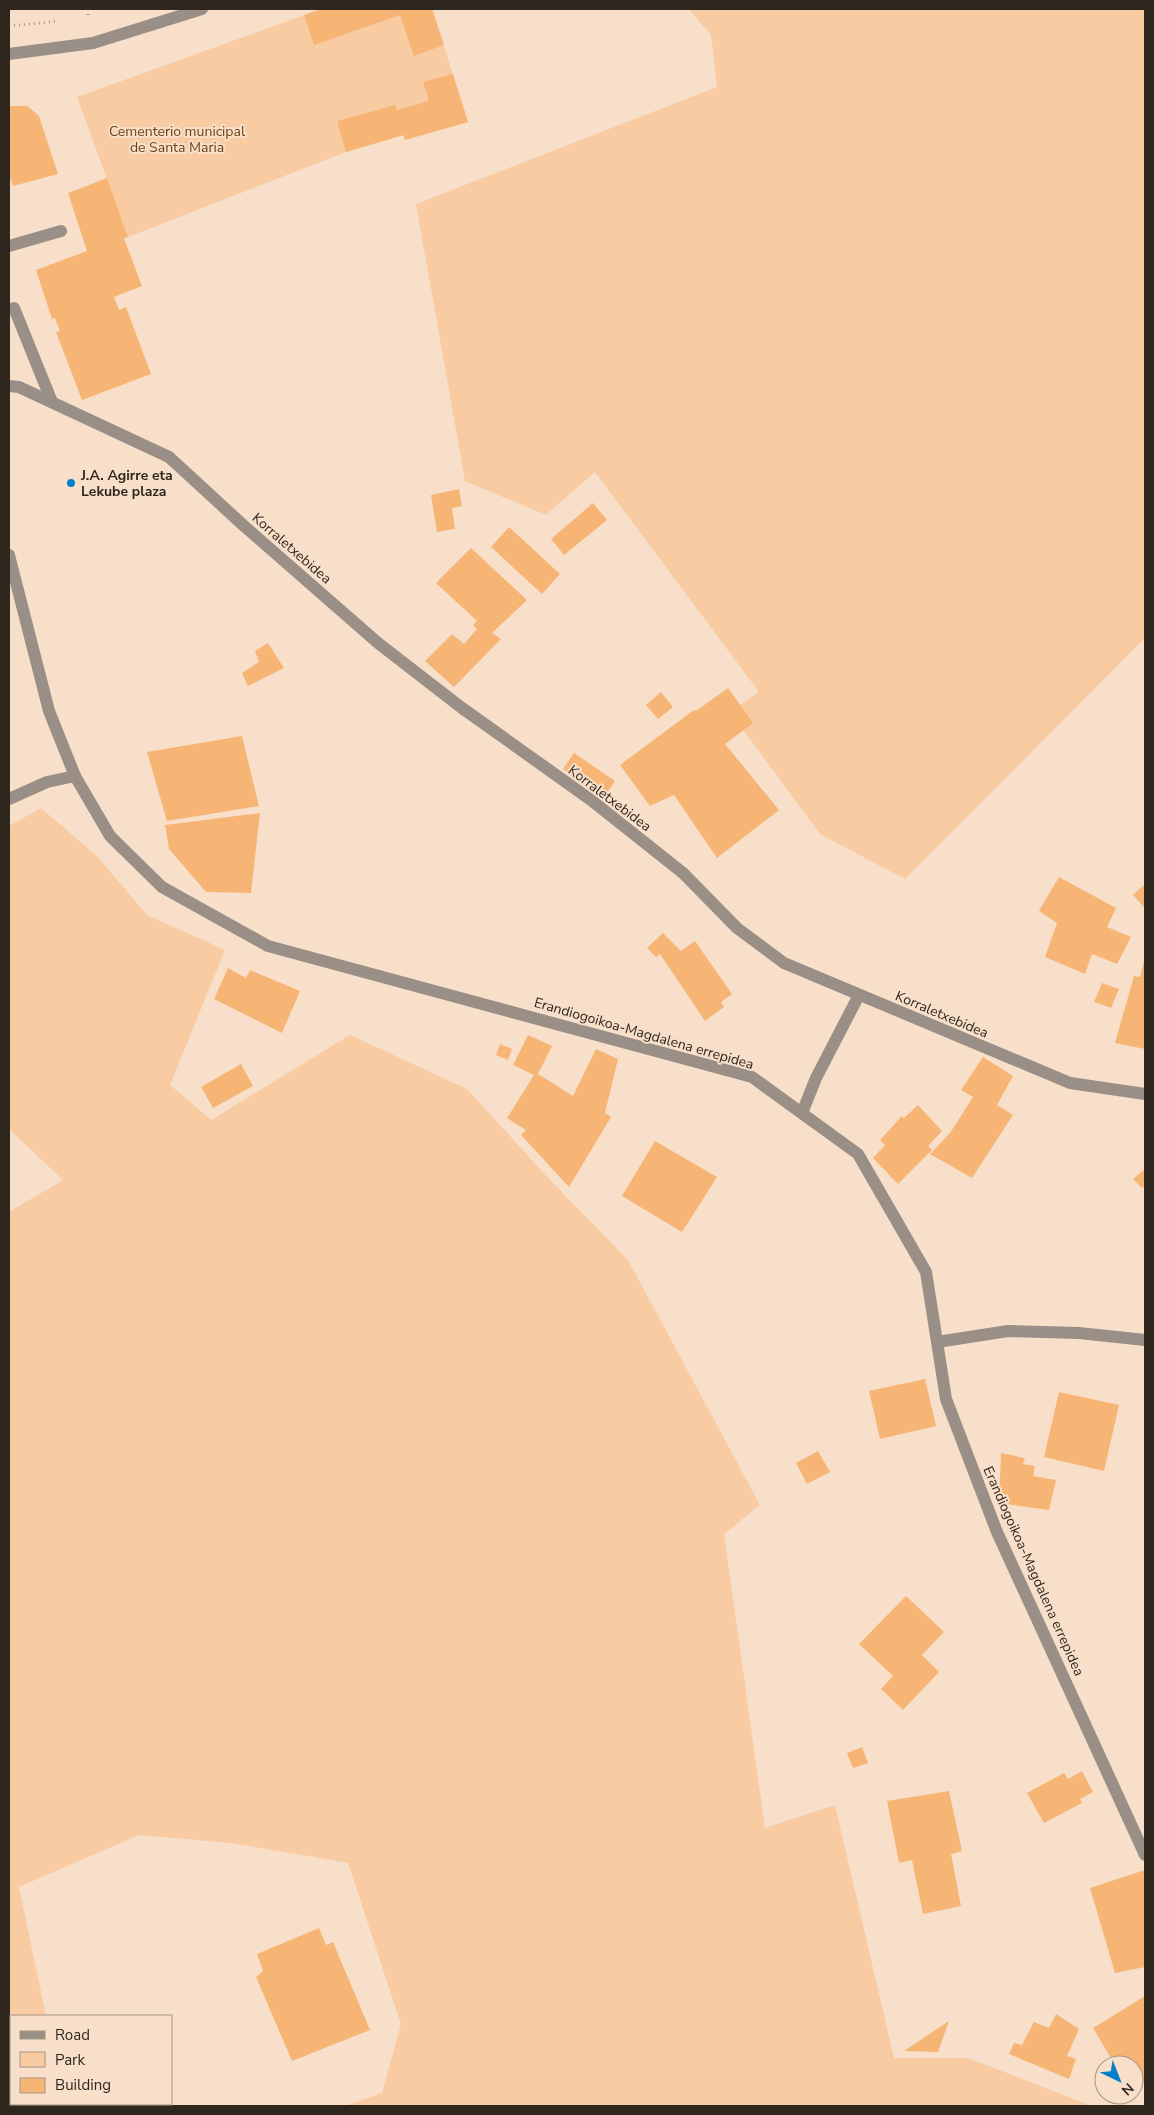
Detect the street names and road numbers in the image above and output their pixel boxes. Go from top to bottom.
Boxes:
street label: Korraletxebidea [248,509,335,588]
street label: Korraletxebidea [564,761,655,836]
street label: Korraletxebidea [892,986,991,1043]
street label: Erandiogoikoa-Magdalena errepidea [532,993,756,1074]
street label: Erandiogoikoa-Magdalena errepidea [979,1463,1089,1679]

